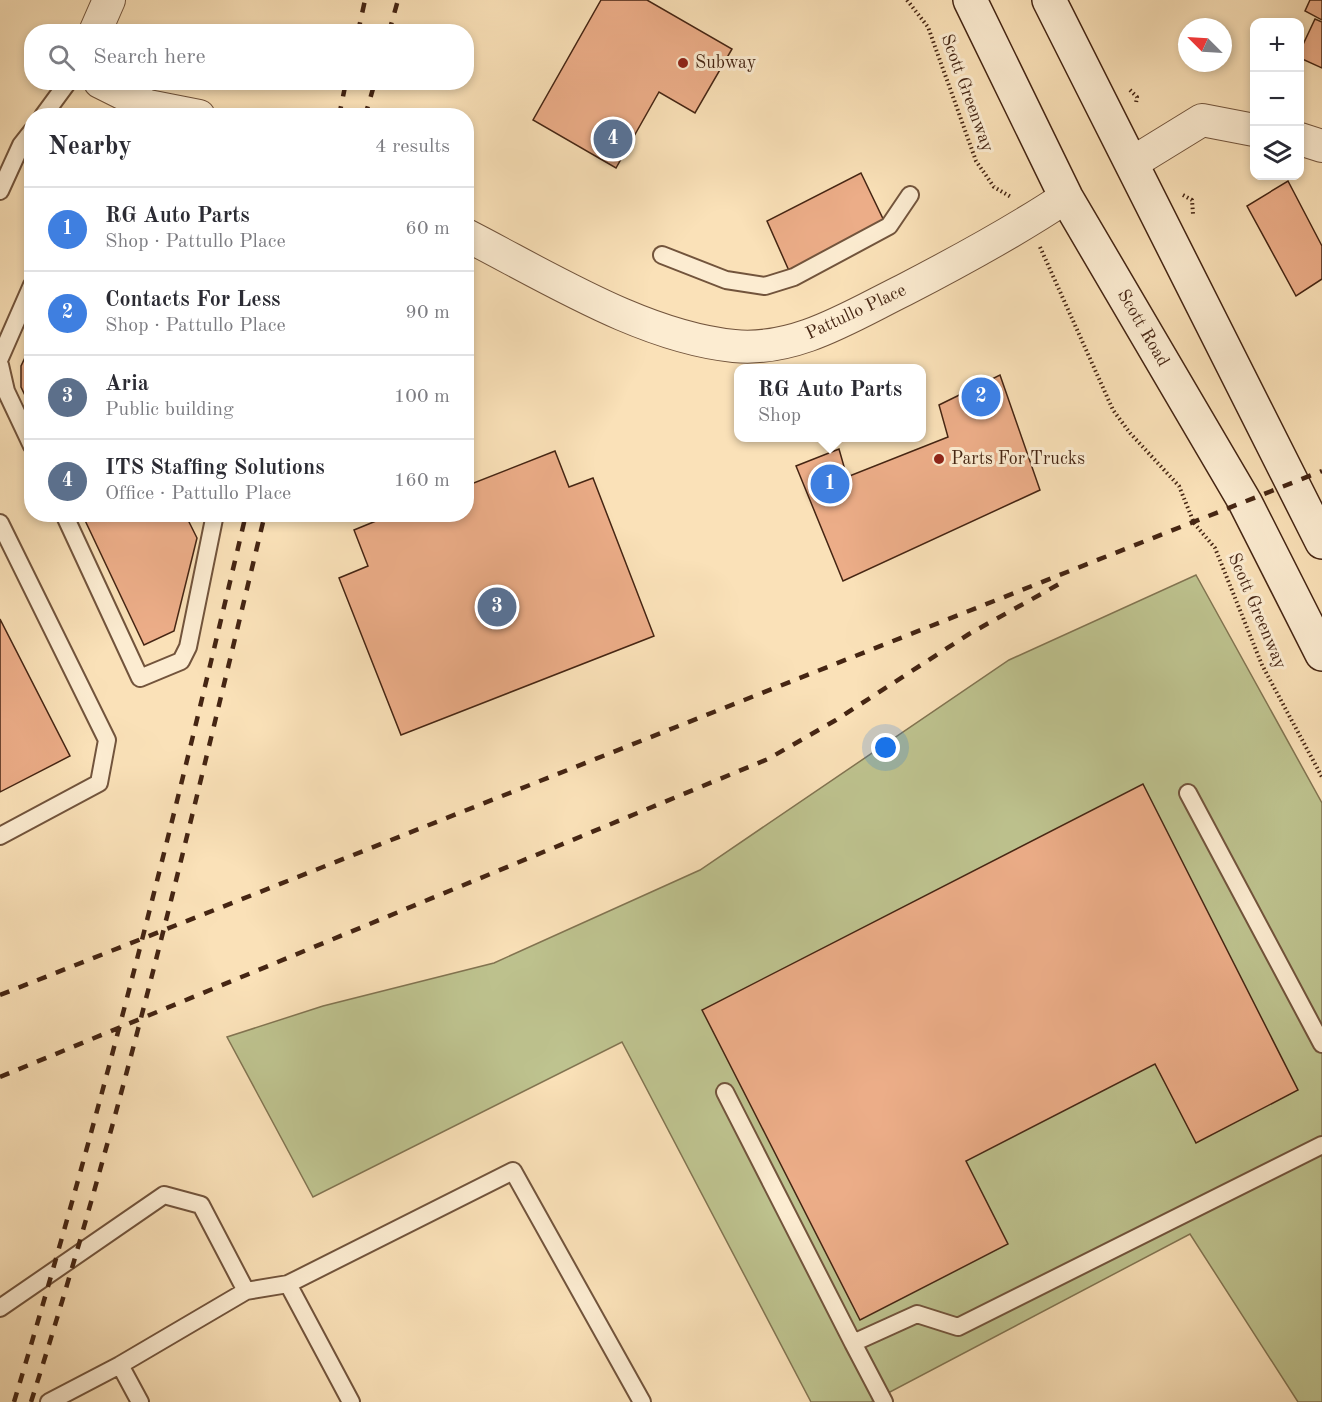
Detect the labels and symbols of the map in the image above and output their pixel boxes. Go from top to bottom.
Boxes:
north arrow [1178,18,1232,72]
street label: Scott Greenway [937,32,997,155]
place label: Subway [695,54,757,72]
marker: Subway [676,56,690,70]
pin: 4 [594,116,632,162]
street label: Pattullo Place [803,281,909,343]
street label: Scott Road [1114,286,1172,370]
pin: 2 [962,374,1000,420]
place label: Parts For Trucks [951,450,1085,468]
marker: Parts For Trucks [932,452,946,466]
pin: 1 [810,462,850,506]
street label: Scott Greenway [1225,551,1290,672]
pin: 3 [478,584,516,630]
your location [871,733,900,762]

